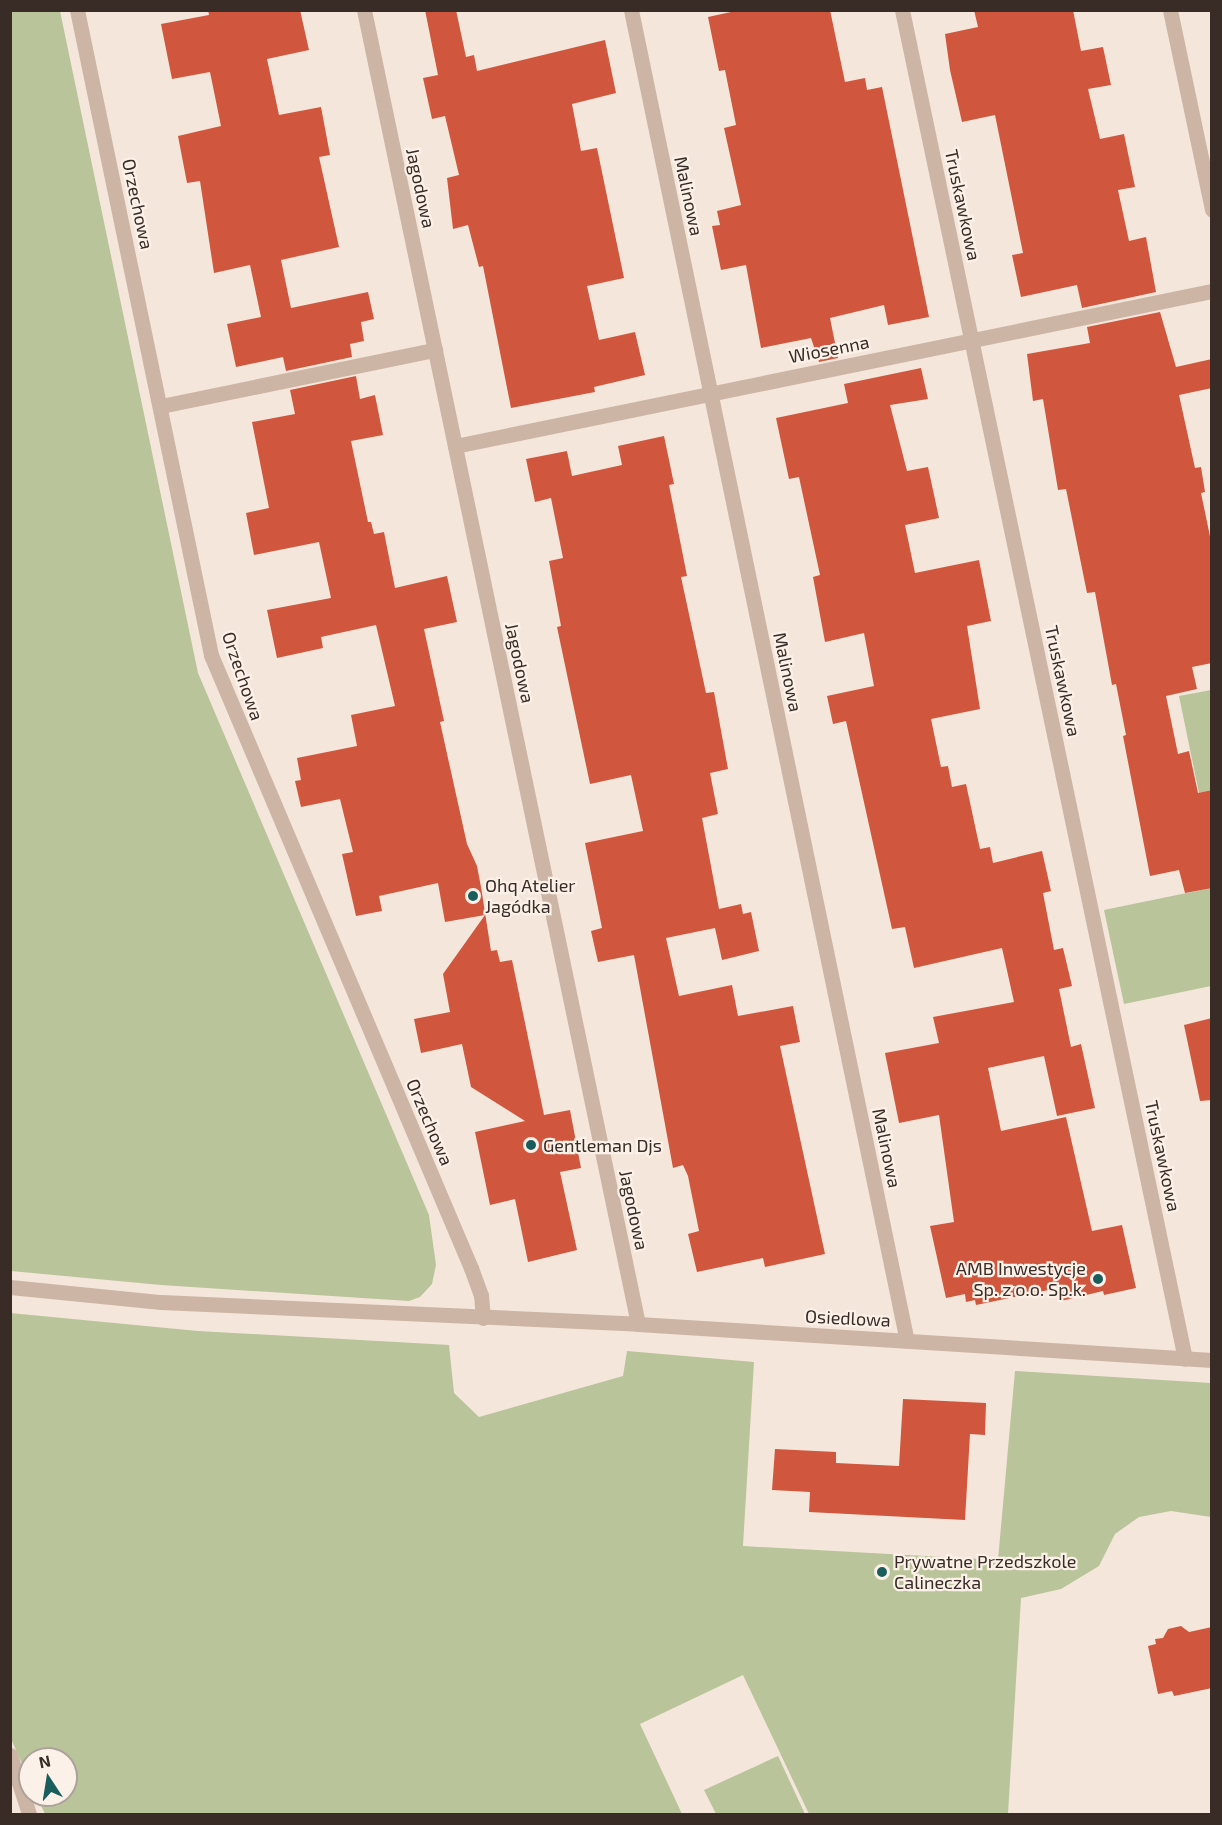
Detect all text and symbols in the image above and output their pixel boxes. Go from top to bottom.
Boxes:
street label: Jagodowa [402,146,440,230]
street label: Truskawkowa [941,147,985,263]
street label: Malinowa [670,154,708,238]
street label: Orzechowa [118,157,158,251]
street label: Wiosenna [787,331,871,367]
street label: Jagodowa [501,621,539,705]
street label: Truskawkowa [1041,623,1085,739]
street label: Orzechowa [218,629,268,723]
street label: Malinowa [769,630,807,714]
place label: Ohq Atelier Jagódka [485,875,576,918]
marker: Ohq Atelier Jagódka [466,889,480,903]
street label: Orzechowa [402,1075,458,1169]
street label: Truskawkowa [1141,1098,1185,1214]
street label: Malinowa [868,1106,906,1190]
place label: Gentleman Djs [543,1134,662,1156]
marker: Gentleman Djs [524,1138,538,1152]
street label: Jagodowa [615,1168,653,1252]
place label: AMB Inwestycje Sp. z o.o. Sp.k. [956,1258,1086,1300]
marker: AMB Inwestycje Sp. z o.o. Sp.k. [1091,1272,1105,1286]
street label: Osiedlowa [805,1305,891,1331]
place label: Prywatne Przedszkole Calineczka [894,1551,1076,1594]
marker: Prywatne Przedszkole Calineczka [875,1565,889,1579]
north arrow [18,1747,78,1807]
text: N [37,1750,52,1771]

